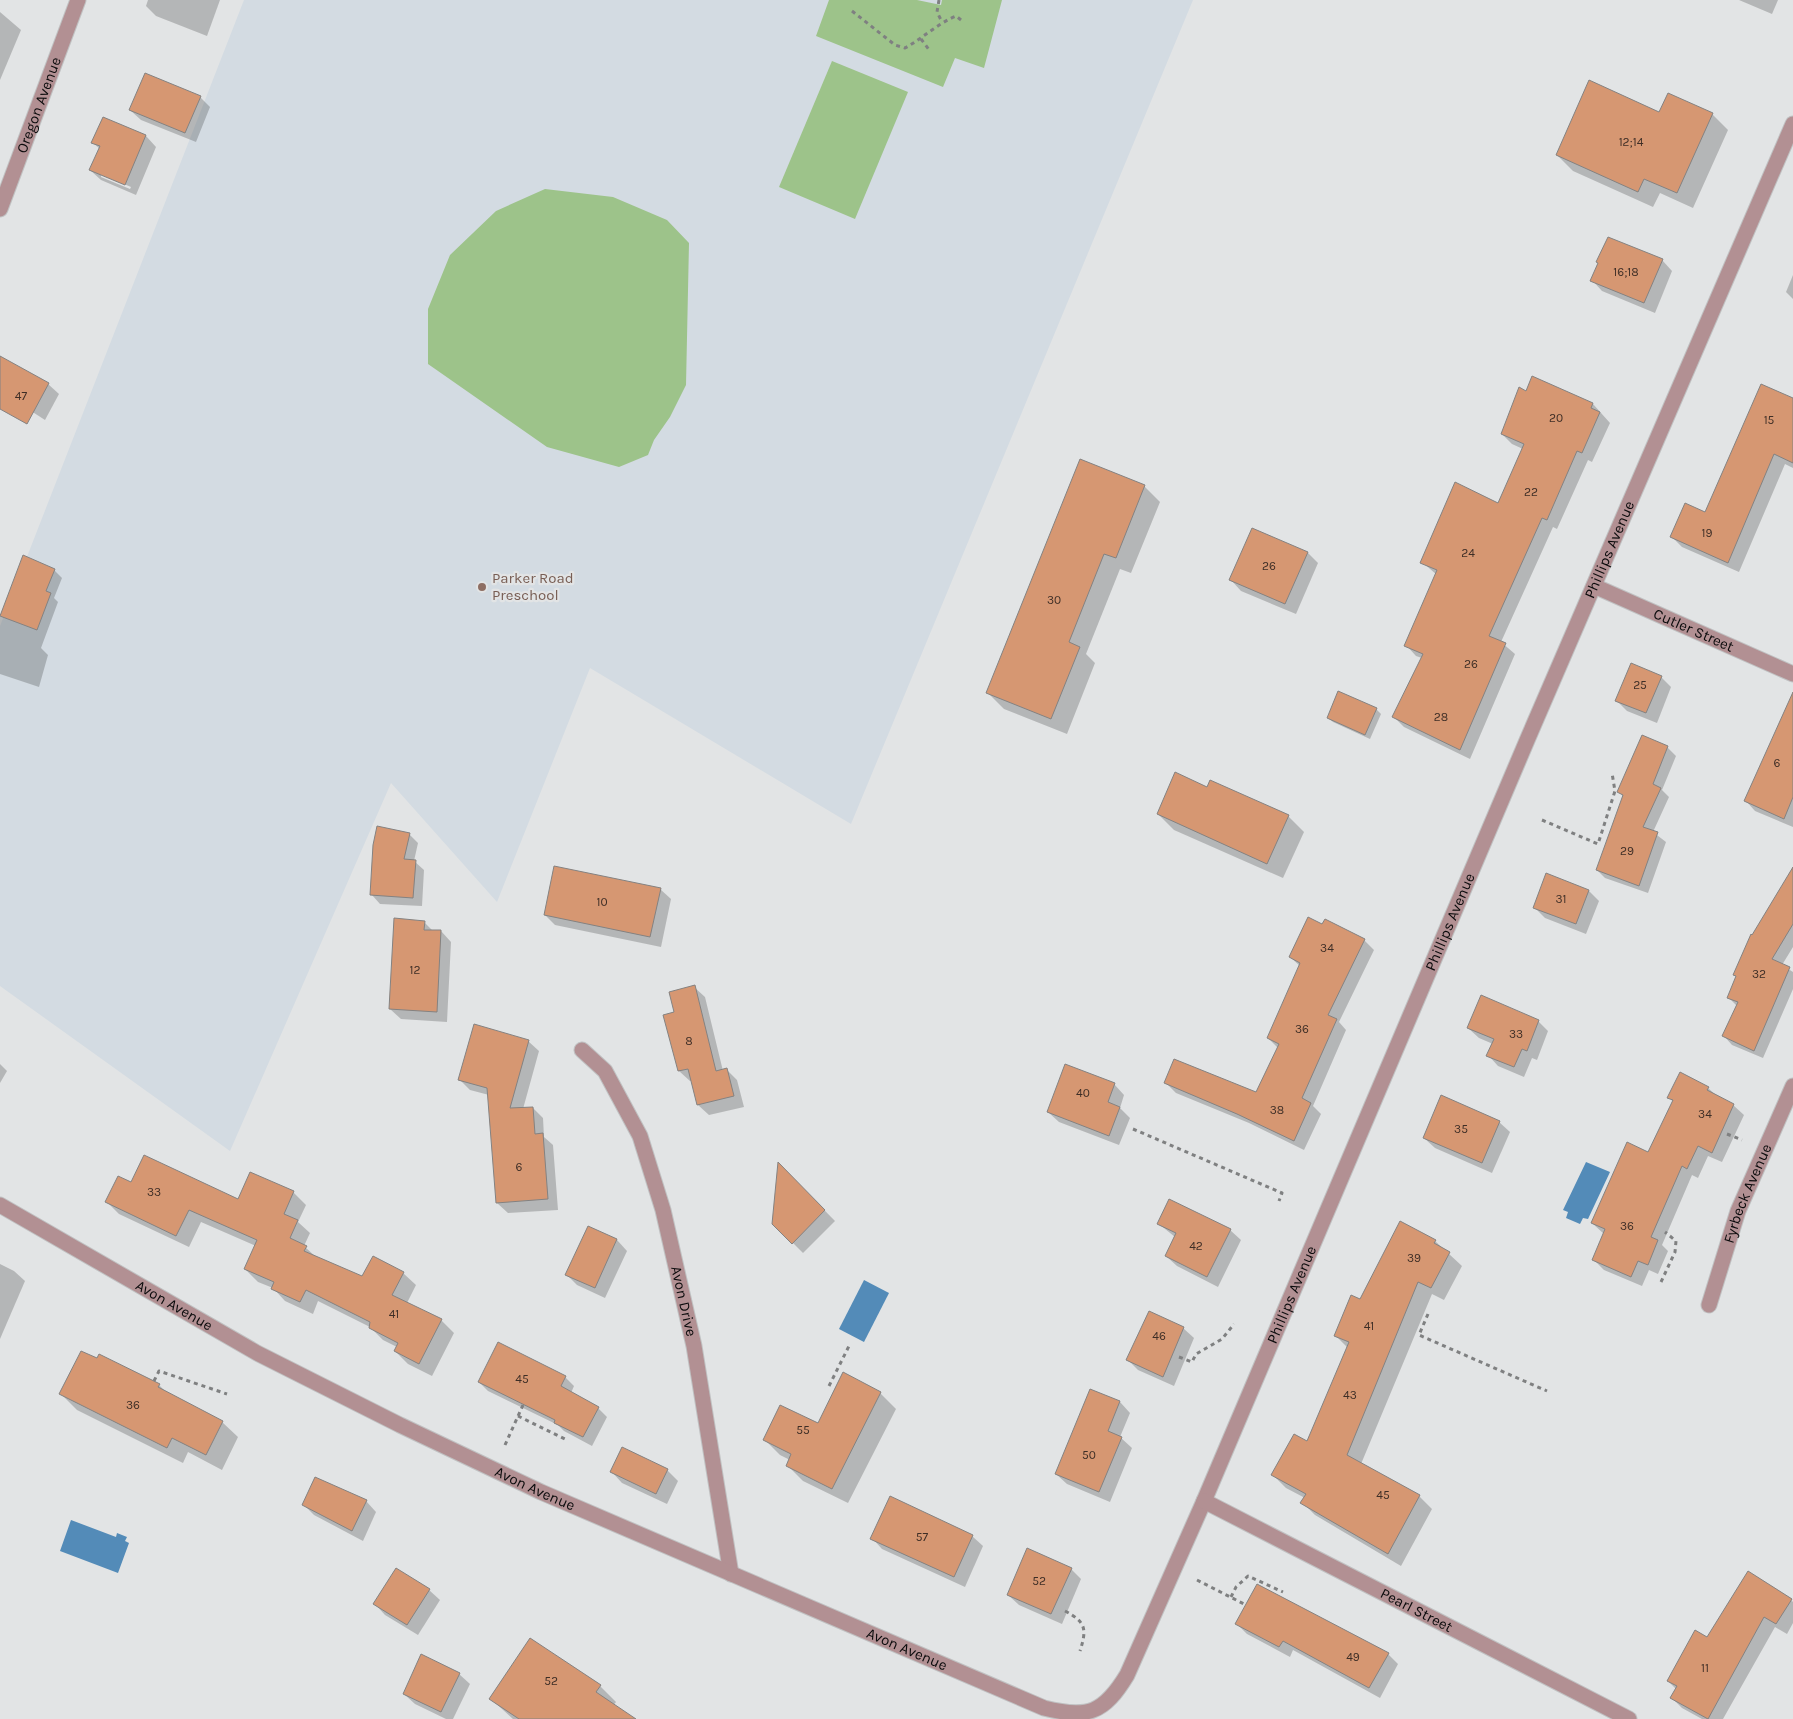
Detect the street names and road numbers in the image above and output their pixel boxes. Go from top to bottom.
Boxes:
street label: Oregon Avenue [13,54,65,156]
street label: Phillips Avenue [1580,498,1638,601]
street label: Cutler Street [1651,604,1737,656]
street label: Phillips Avenue [1421,870,1479,973]
street label: Fyrbeck Avenue [1720,1141,1775,1245]
street label: Phillips Avenue [1263,1243,1320,1346]
street label: Avon Drive [667,1264,701,1338]
street label: Avon Avenue [132,1276,216,1335]
street label: Avon Avenue [492,1462,578,1515]
street label: Pearl Street [1378,1584,1456,1636]
street label: Avon Avenue [864,1624,950,1674]

